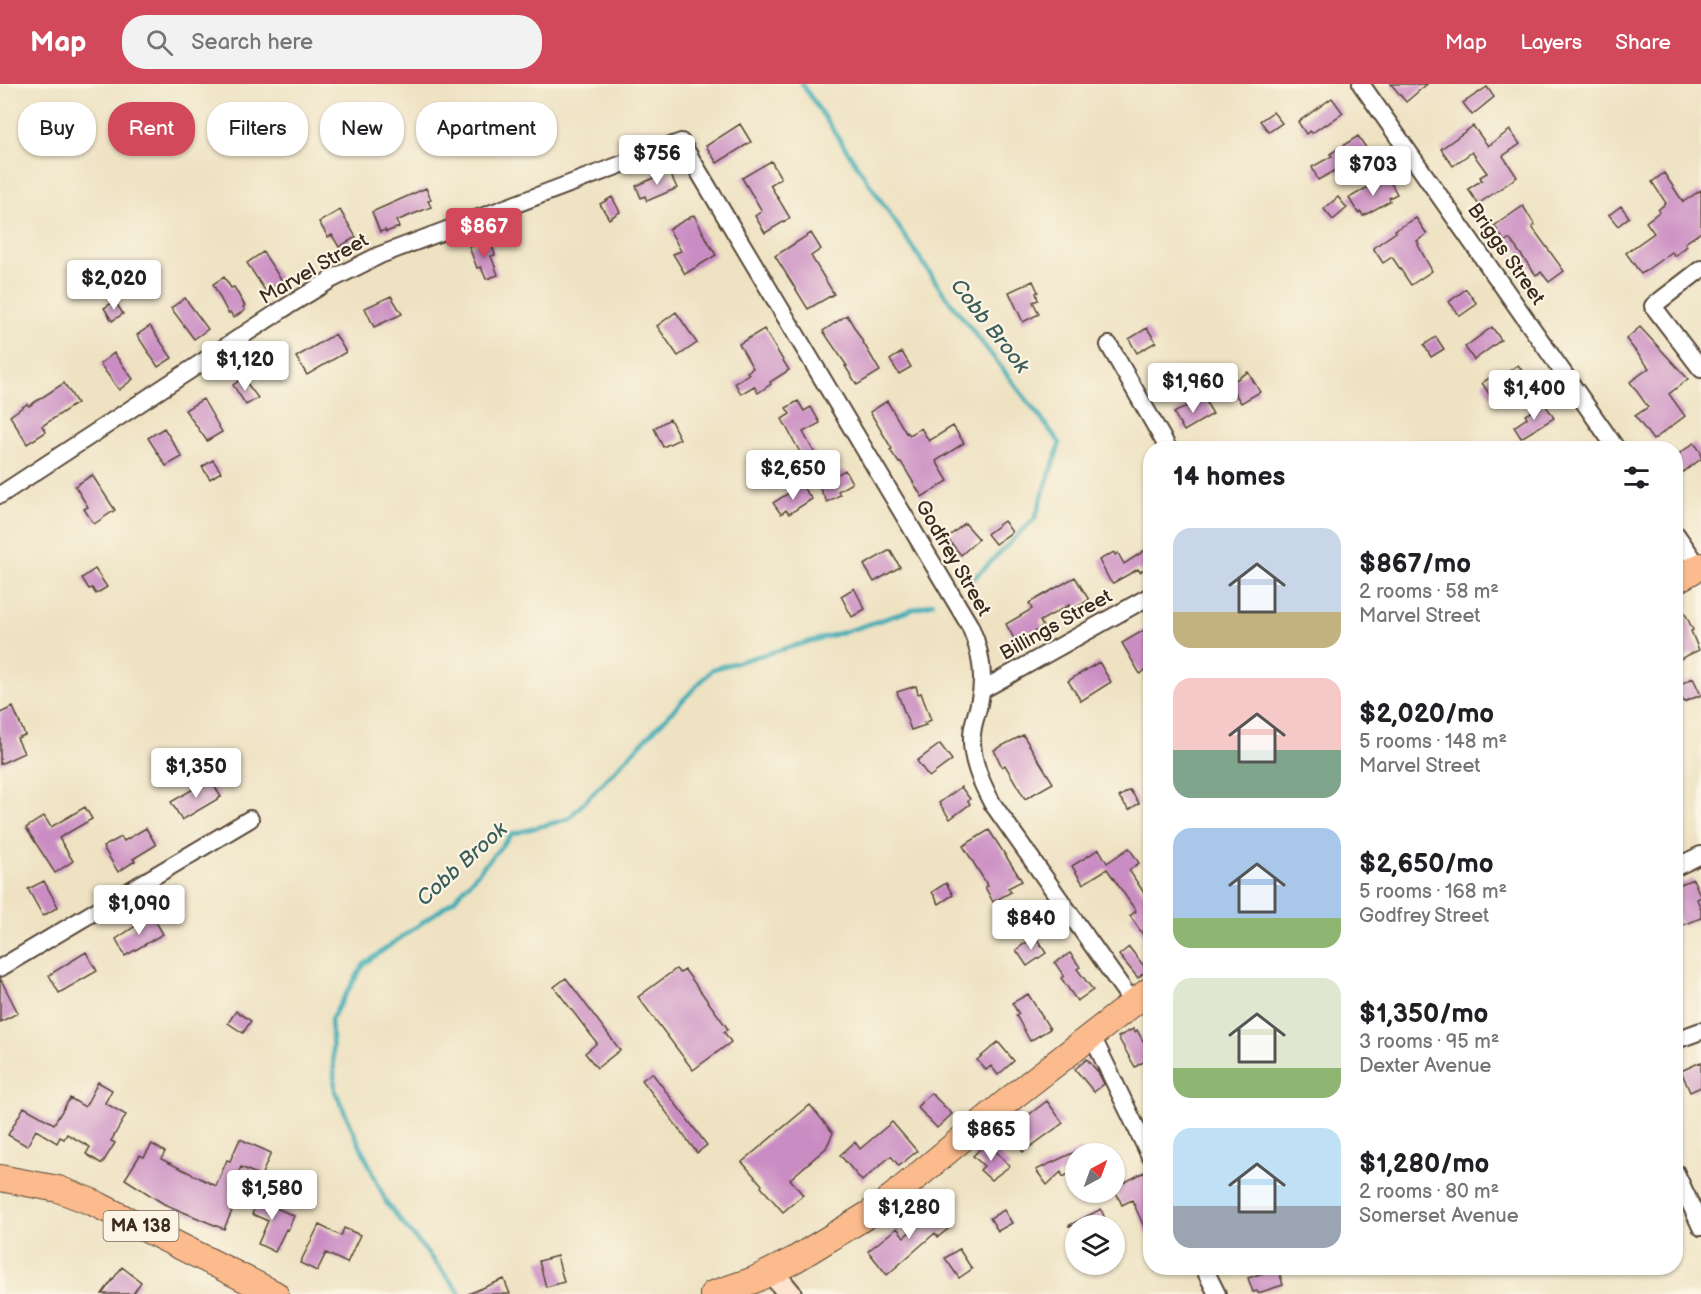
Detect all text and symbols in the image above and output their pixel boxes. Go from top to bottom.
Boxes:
search box [122,15,542,69]
text: Map [30,26,86,59]
icon: search [143,26,176,59]
text: Search here [191,29,313,56]
text: Map [1445,30,1487,55]
text: Layers [1520,30,1582,55]
text: Share [1615,30,1671,55]
chip: Buy [18,102,96,156]
chip: Rent [108,102,195,156]
chip: Filters [207,102,308,156]
chip: New [320,102,404,156]
chip: Apartment [416,102,557,156]
pin: $756 [621,135,693,186]
text: $756 [633,142,681,166]
pin: $703 [1337,146,1409,197]
text: $703 [1349,153,1397,177]
street label: Briggs Street [1462,199,1550,309]
pin: $867 [448,208,520,259]
text: $867 [460,215,508,239]
street label: Marvel Street [255,228,373,310]
pin: $2,020 [65,260,163,311]
text: $2,020 [81,267,147,291]
water label: Cobb Brook [945,274,1035,379]
pin: $1,120 [196,341,294,392]
text: $1,120 [216,348,274,372]
pin: $1,960 [1144,363,1242,414]
text: $1,960 [1162,370,1224,394]
pin: $1,400 [1485,370,1583,421]
text: $1,400 [1503,377,1565,401]
pin: $2,650 [744,450,842,501]
text: $2,650 [760,457,826,481]
icon: filters [1620,461,1653,494]
text: 14 homes [1173,462,1285,493]
street label: Godfrey Street [910,496,996,620]
text: $867/mo [1359,549,1471,580]
icon: home [1221,552,1293,624]
text: 2 rooms · 58 m² [1359,580,1499,604]
street label: Billings Street [996,584,1116,666]
text: Marvel Street [1359,604,1480,628]
text: $2,020/mo [1359,699,1494,730]
icon: home [1221,702,1293,774]
text: 5 rooms · 148 m² [1359,730,1507,754]
pin: $1,350 [147,748,245,799]
text: Marvel Street [1359,754,1480,778]
text: $1,350 [165,755,227,779]
water label: Cobb Brook [412,816,513,911]
text: $2,650/mo [1359,849,1494,880]
icon: home [1221,852,1293,924]
text: 5 rooms · 168 m² [1359,880,1507,904]
pin: $1,090 [90,885,188,936]
text: $1,090 [108,892,170,916]
pin: $840 [995,900,1067,951]
text: Godfrey Street [1359,904,1489,928]
text: $840 [1006,907,1056,931]
text: $1,350/mo [1359,999,1488,1030]
icon: home [1221,1002,1293,1074]
text: 3 rooms · 95 m² [1359,1030,1499,1054]
text: Dexter Avenue [1359,1054,1491,1078]
pin: $865 [955,1111,1027,1162]
text: $865 [967,1118,1015,1142]
north arrow [1065,1143,1125,1203]
map controls [1065,1143,1125,1275]
text: $1,280/mo [1359,1149,1489,1180]
icon: home [1221,1152,1293,1224]
pin: $1,580 [223,1170,321,1221]
text: $1,580 [241,1177,303,1201]
text: 2 rooms · 80 m² [1359,1180,1499,1204]
pin: $1,280 [860,1189,958,1240]
text: $1,280 [878,1196,940,1220]
text: Somerset Avenue [1359,1204,1519,1228]
road number: MA 138 [104,1211,178,1241]
button: layers [1065,1215,1125,1275]

